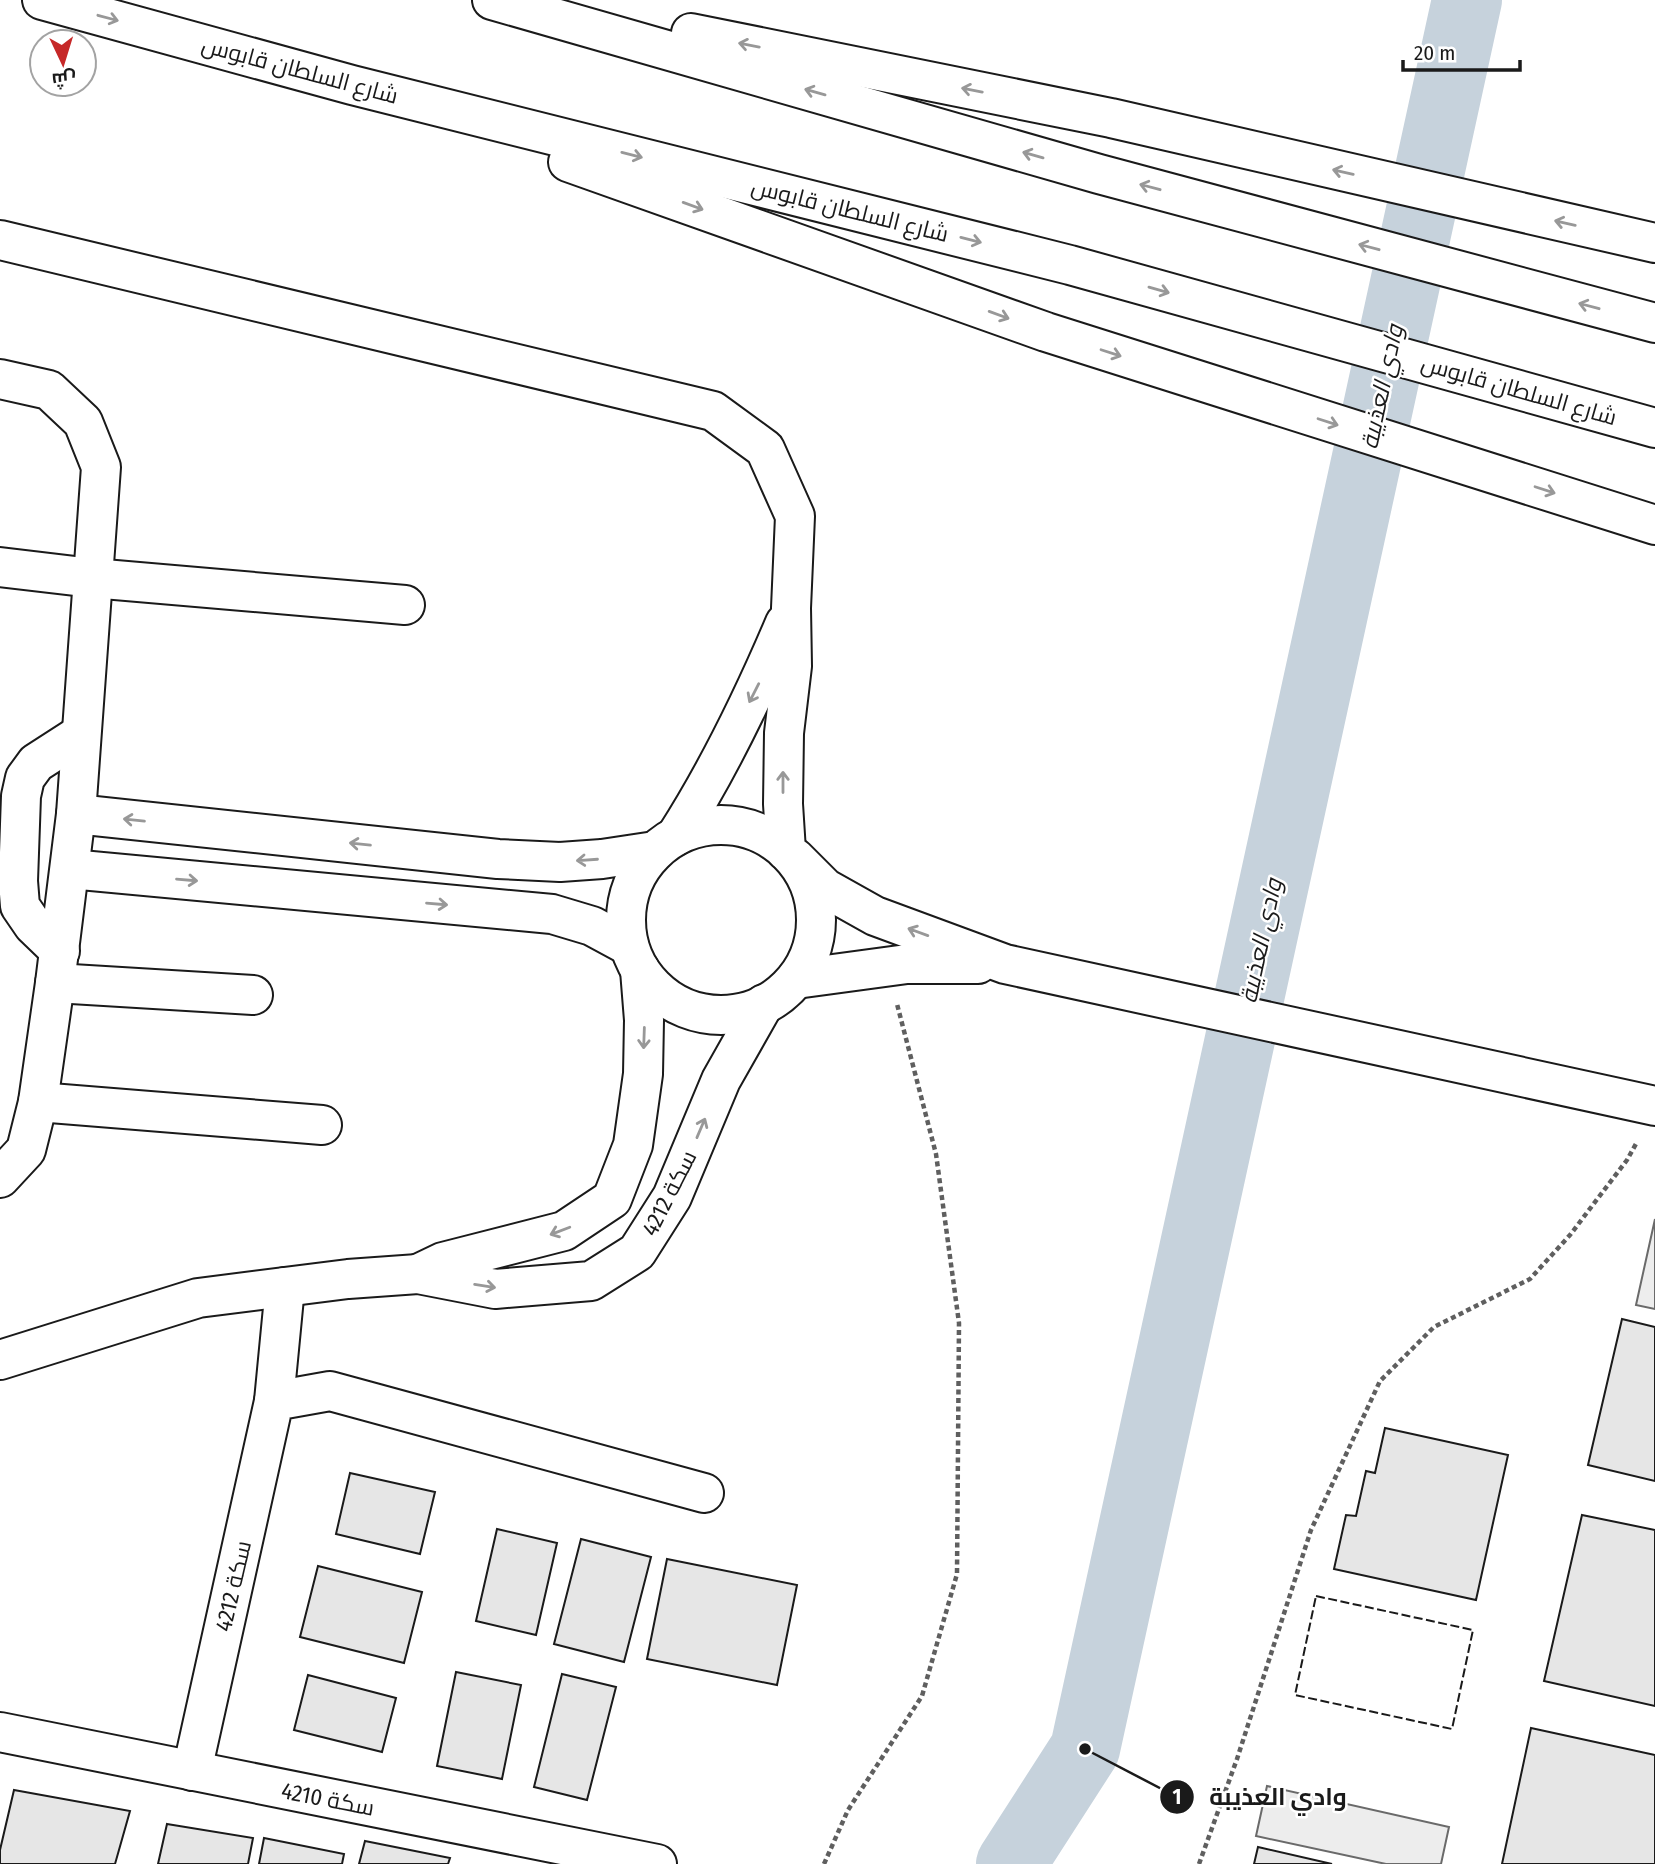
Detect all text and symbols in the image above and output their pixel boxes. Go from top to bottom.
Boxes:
one-way arrow [96,12,119,25]
north arrow [28,28,98,98]
scale bar [1403,28,1520,72]
street label: شارع السلطان قابوس [198,30,401,112]
one-way arrow [738,37,761,51]
text: 20 m [1414,40,1455,66]
text: ش [51,67,77,92]
one-way arrow [961,83,984,97]
one-way arrow [804,85,826,98]
one-way arrow [1022,147,1044,160]
one-way arrow [620,149,643,162]
one-way arrow [1332,164,1355,178]
street label: شارع السلطان قابوس [748,172,951,250]
one-way arrow [1139,180,1162,193]
one-way arrow [681,201,703,213]
one-way arrow [1554,215,1577,229]
one-way arrow [959,234,982,247]
one-way arrow [1359,239,1381,252]
one-way arrow [1148,284,1170,297]
one-way arrow [1578,299,1601,312]
one-way arrow [988,310,1010,322]
water label: وادي العذيبة [1355,320,1414,453]
one-way arrow [1100,347,1122,360]
street label: شارع السلطان قابوس [1417,349,1620,433]
one-way arrow [1317,416,1339,429]
one-way arrow [1533,485,1555,498]
one-way arrow [746,682,760,703]
one-way arrow [776,771,790,794]
one-way arrow [123,813,146,826]
one-way arrow [350,838,372,851]
one-way arrow [576,854,599,867]
one-way arrow [175,874,197,887]
water label: وادي العذيبة [1234,874,1293,1007]
one-way arrow [426,898,448,911]
one-way arrow [908,924,930,937]
one-way arrow [637,1026,650,1049]
one-way arrow [695,1118,708,1140]
street label: سكة 4212 [636,1145,702,1241]
one-way arrow [550,1226,571,1238]
one-way arrow [473,1280,496,1293]
street label: سكة 4212 [209,1538,257,1634]
callout: وادي العذيبة [1160,1774,1360,1819]
street label: سكة 4210 [279,1776,377,1822]
text: وادي العذيبة [1209,1783,1347,1816]
text: 1 [1173,1784,1181,1810]

